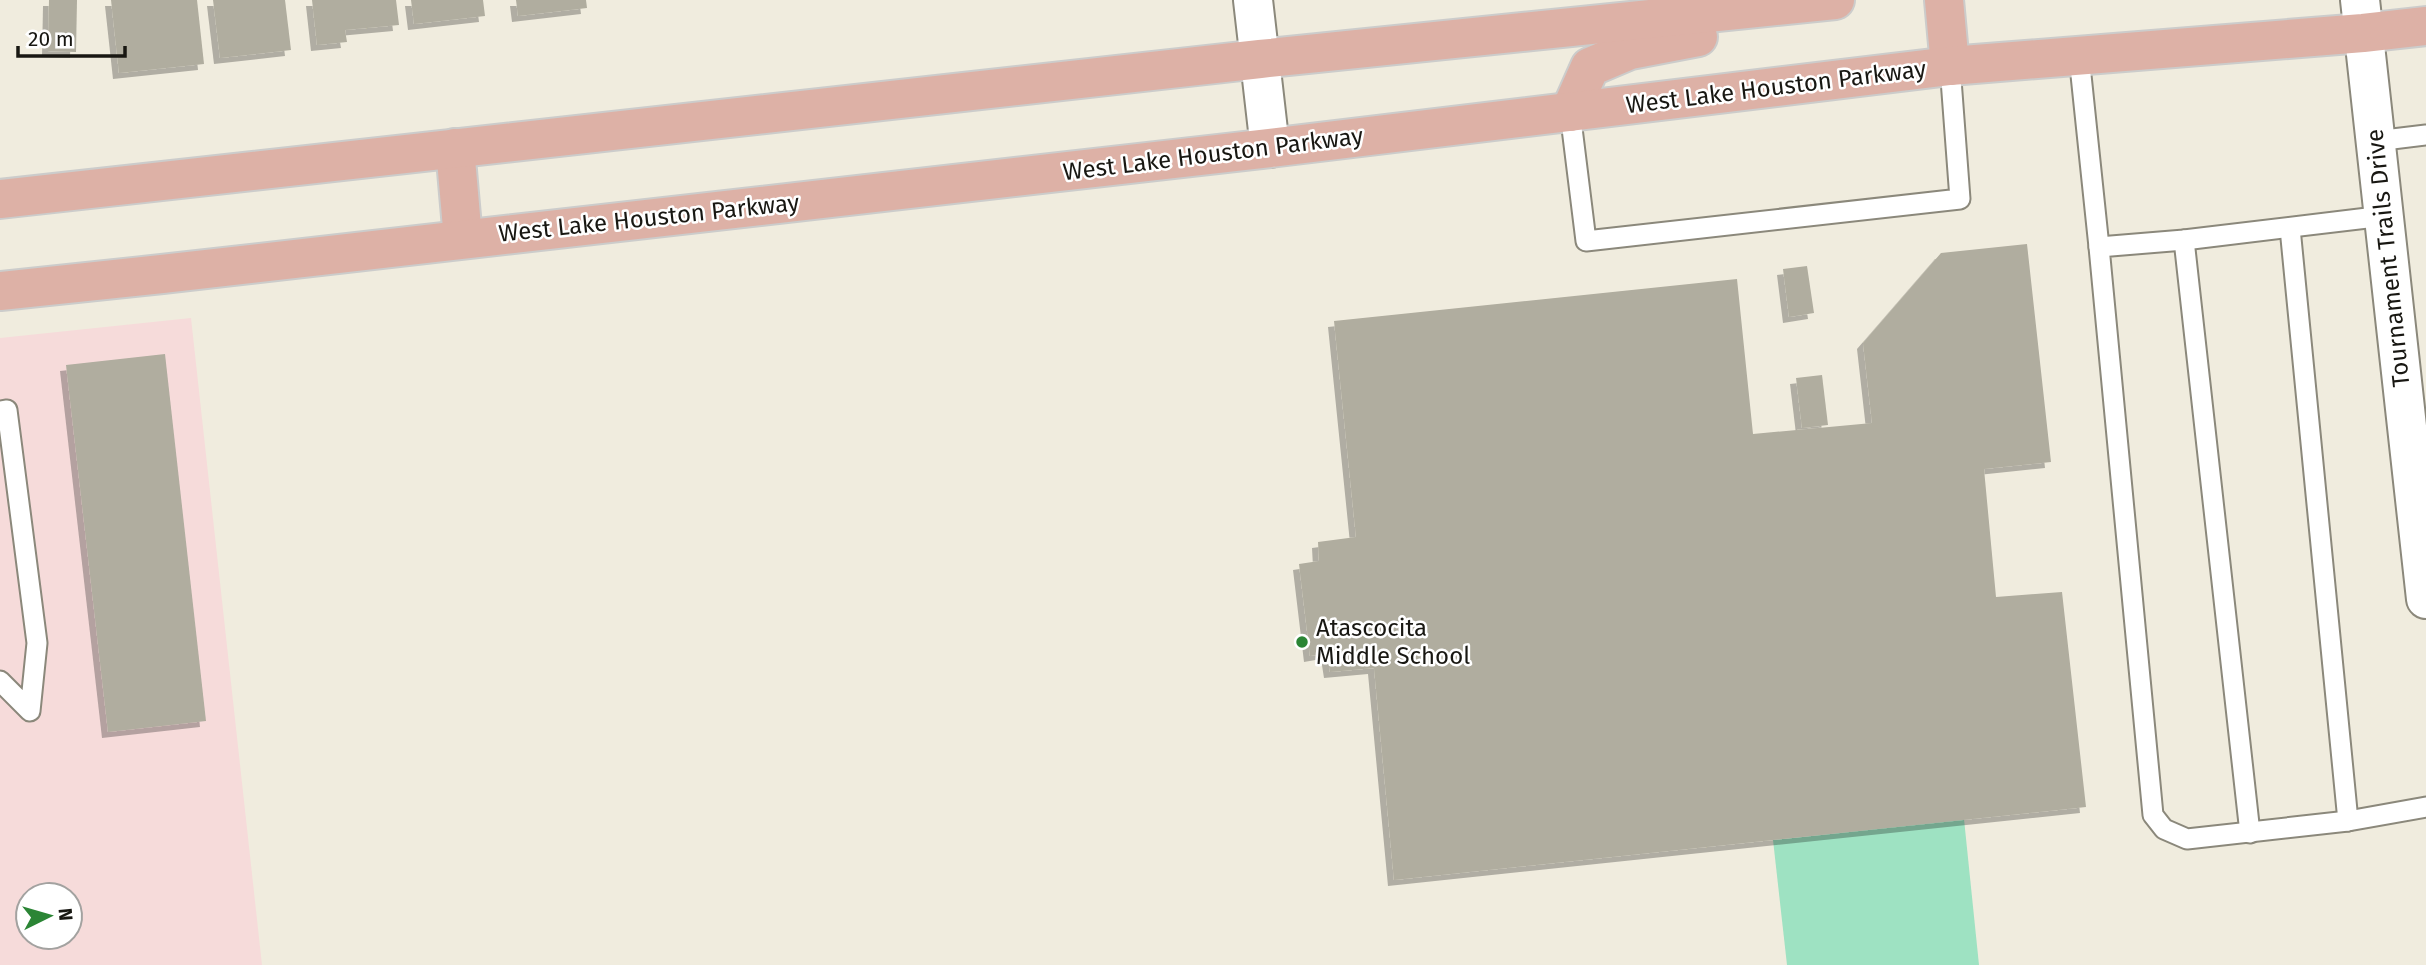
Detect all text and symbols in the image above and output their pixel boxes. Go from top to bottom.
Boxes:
scale bar [18,14,124,58]
text: 20 m [28,26,74,52]
street label: West Lake Houston Parkway [1624,55,1928,119]
street label: West Lake Houston Parkway [1061,122,1365,186]
street label: Tournament Trails Drive [2361,128,2415,388]
street label: West Lake Houston Parkway [497,188,801,248]
place label: Atascocita Middle School [1316,614,1470,670]
marker: Atascocita Middle School [1294,634,1310,650]
north arrow [14,881,84,951]
text: N [53,907,77,922]

